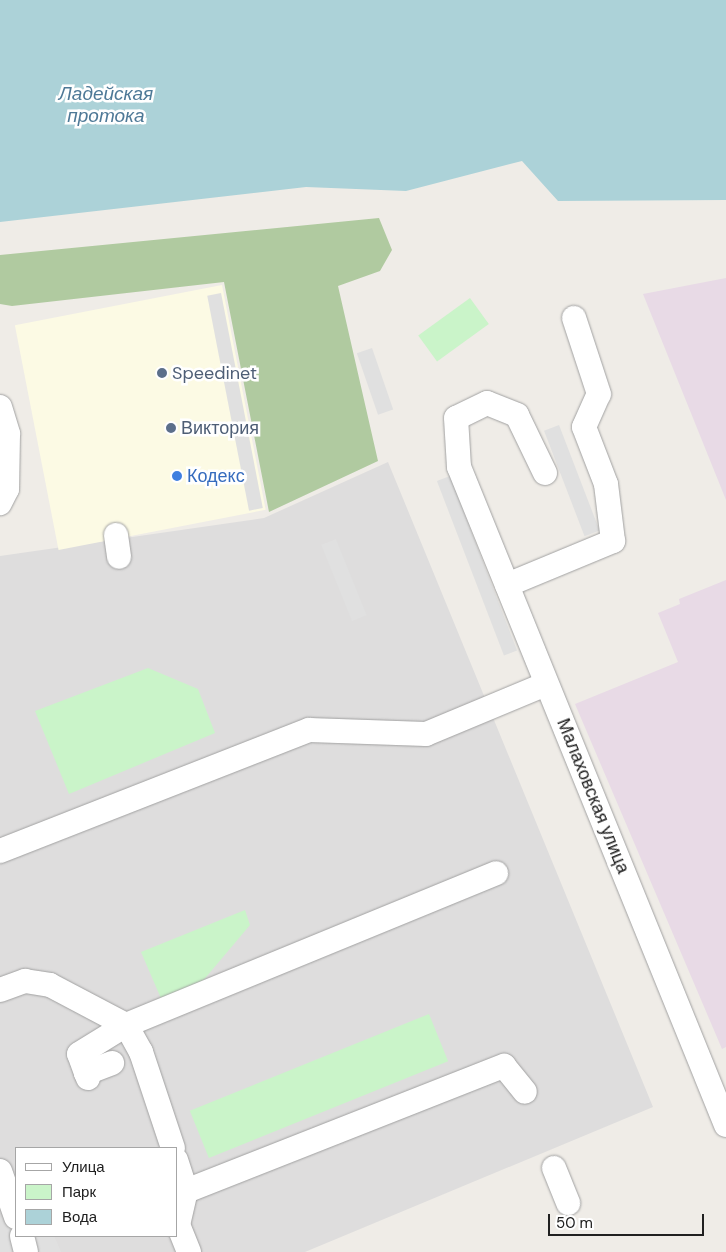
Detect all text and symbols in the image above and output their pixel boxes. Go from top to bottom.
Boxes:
water label: Ладейская протока [59,83,153,127]
place label: Speedinet [172,362,257,384]
marker: Speedinet [156,367,168,379]
place label: Виктория [181,417,259,439]
marker: Виктория [165,422,177,434]
place label: Кодекс [187,465,245,487]
marker: Кодекс [171,470,183,482]
street label: Малаховская улица [552,715,634,877]
legend [15,1147,178,1237]
text: Улица [62,1157,105,1177]
text: Парк [62,1182,96,1202]
scale bar [551,1204,707,1236]
text: Вода [62,1207,97,1227]
text: 50 m [556,1213,593,1233]

